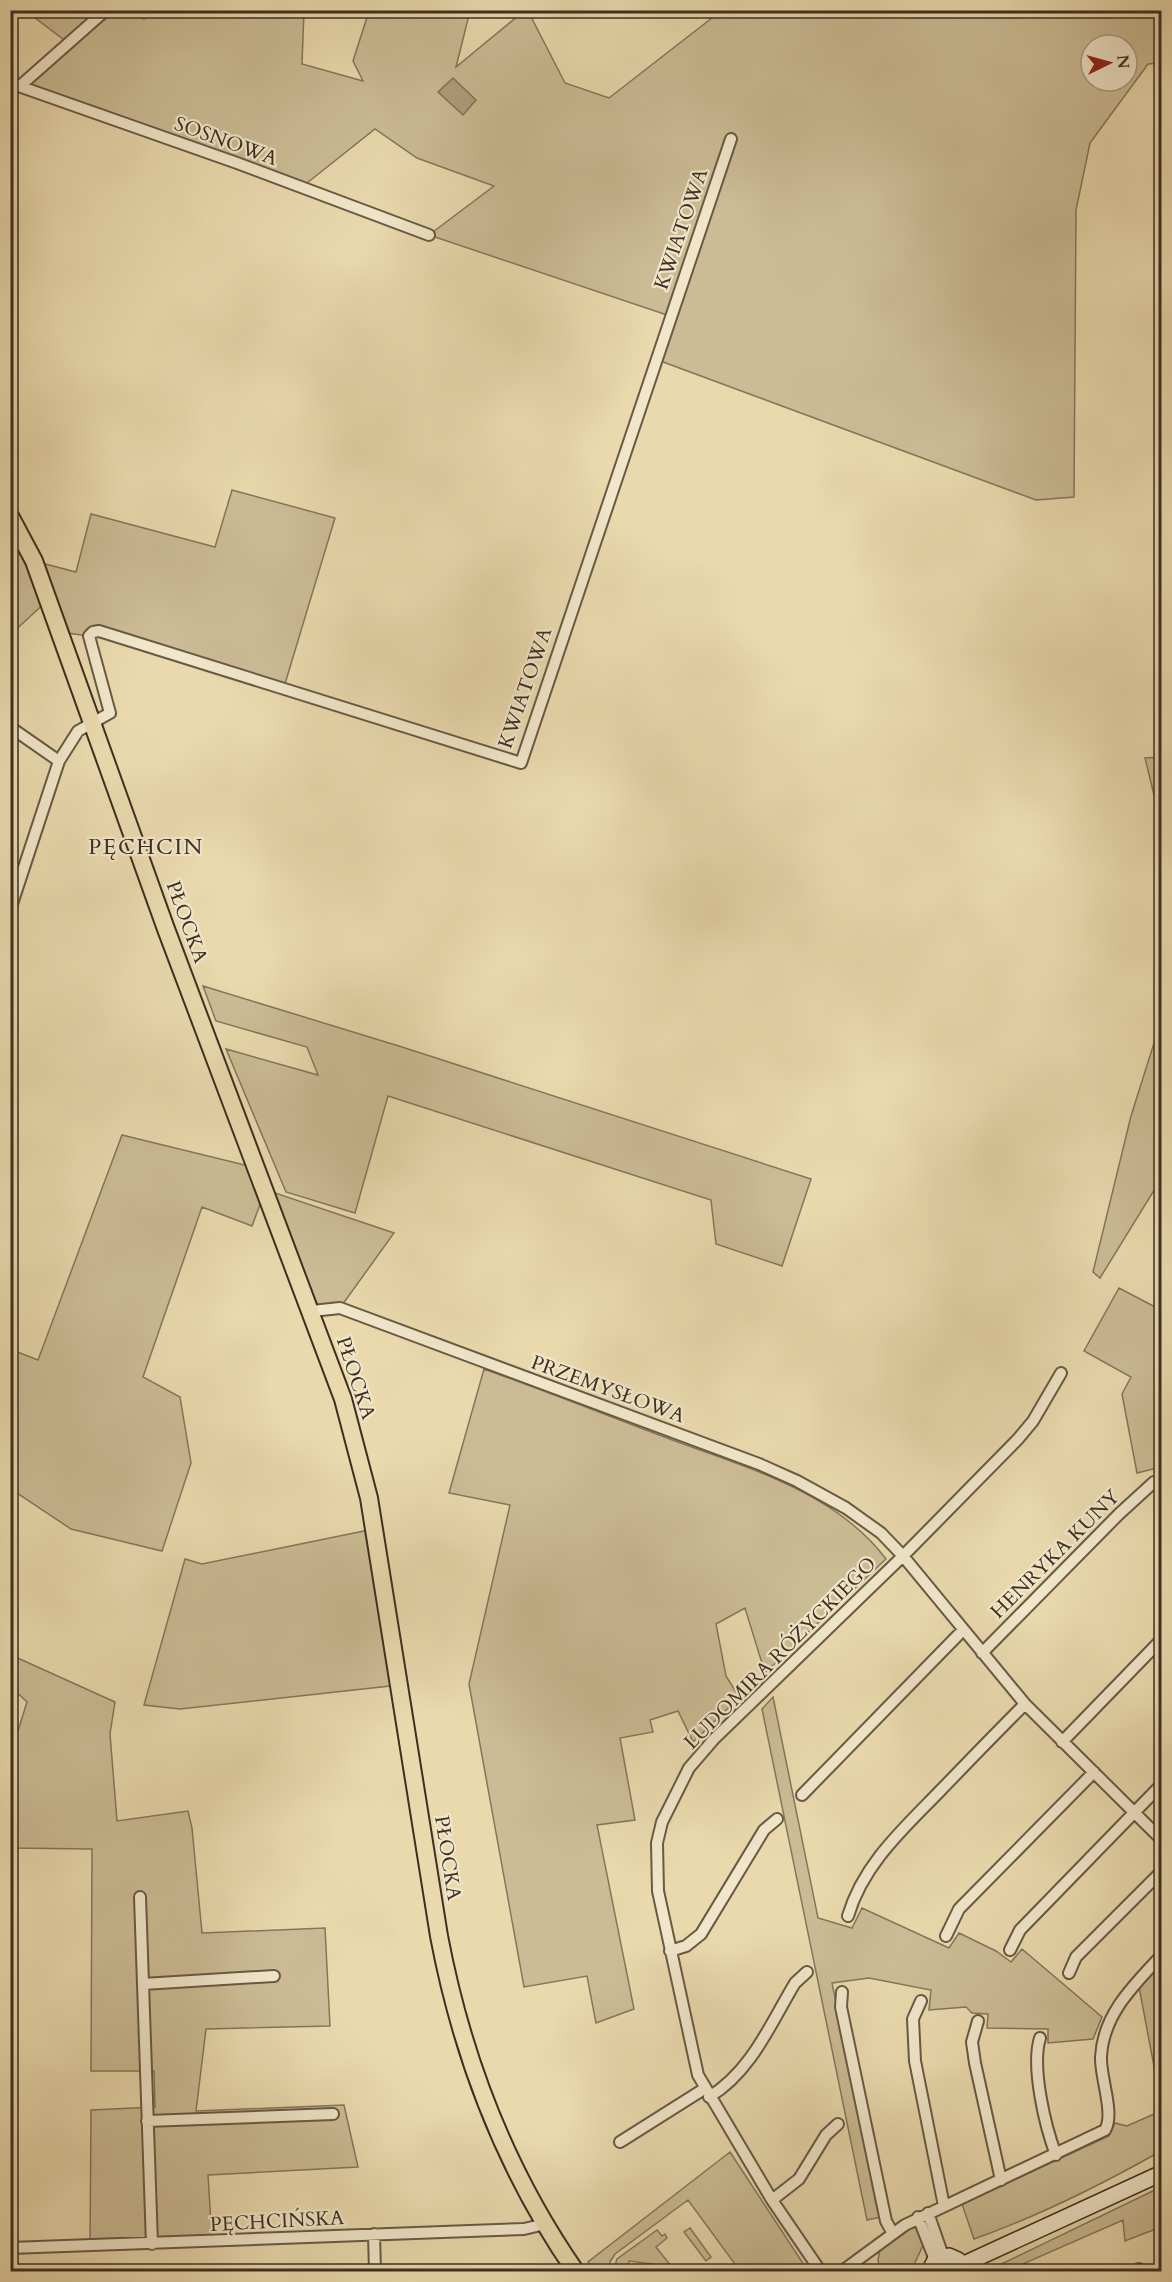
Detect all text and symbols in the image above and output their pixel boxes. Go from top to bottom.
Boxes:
north arrow [1079,33,1139,93]
text: N [1111,54,1135,70]
street label: SOSNOWA [171,110,282,172]
street label: KWIATOWA [648,164,715,293]
street label: KWIATOWA [492,623,559,752]
district label: PĘCHCIN [88,832,204,862]
street label: PŁOCKA [160,877,215,968]
street label: PŁOCKA [330,1333,382,1424]
street label: PRZEMYSŁOWA [527,1349,689,1430]
street label: HENRYKA KUNY [984,1483,1126,1625]
street label: LUDOMIRA RÓŻYCKIEGO [678,1551,882,1755]
street label: PŁOCKA [428,1814,468,1903]
street label: PĘCHCIŃSKA [209,2204,346,2238]

